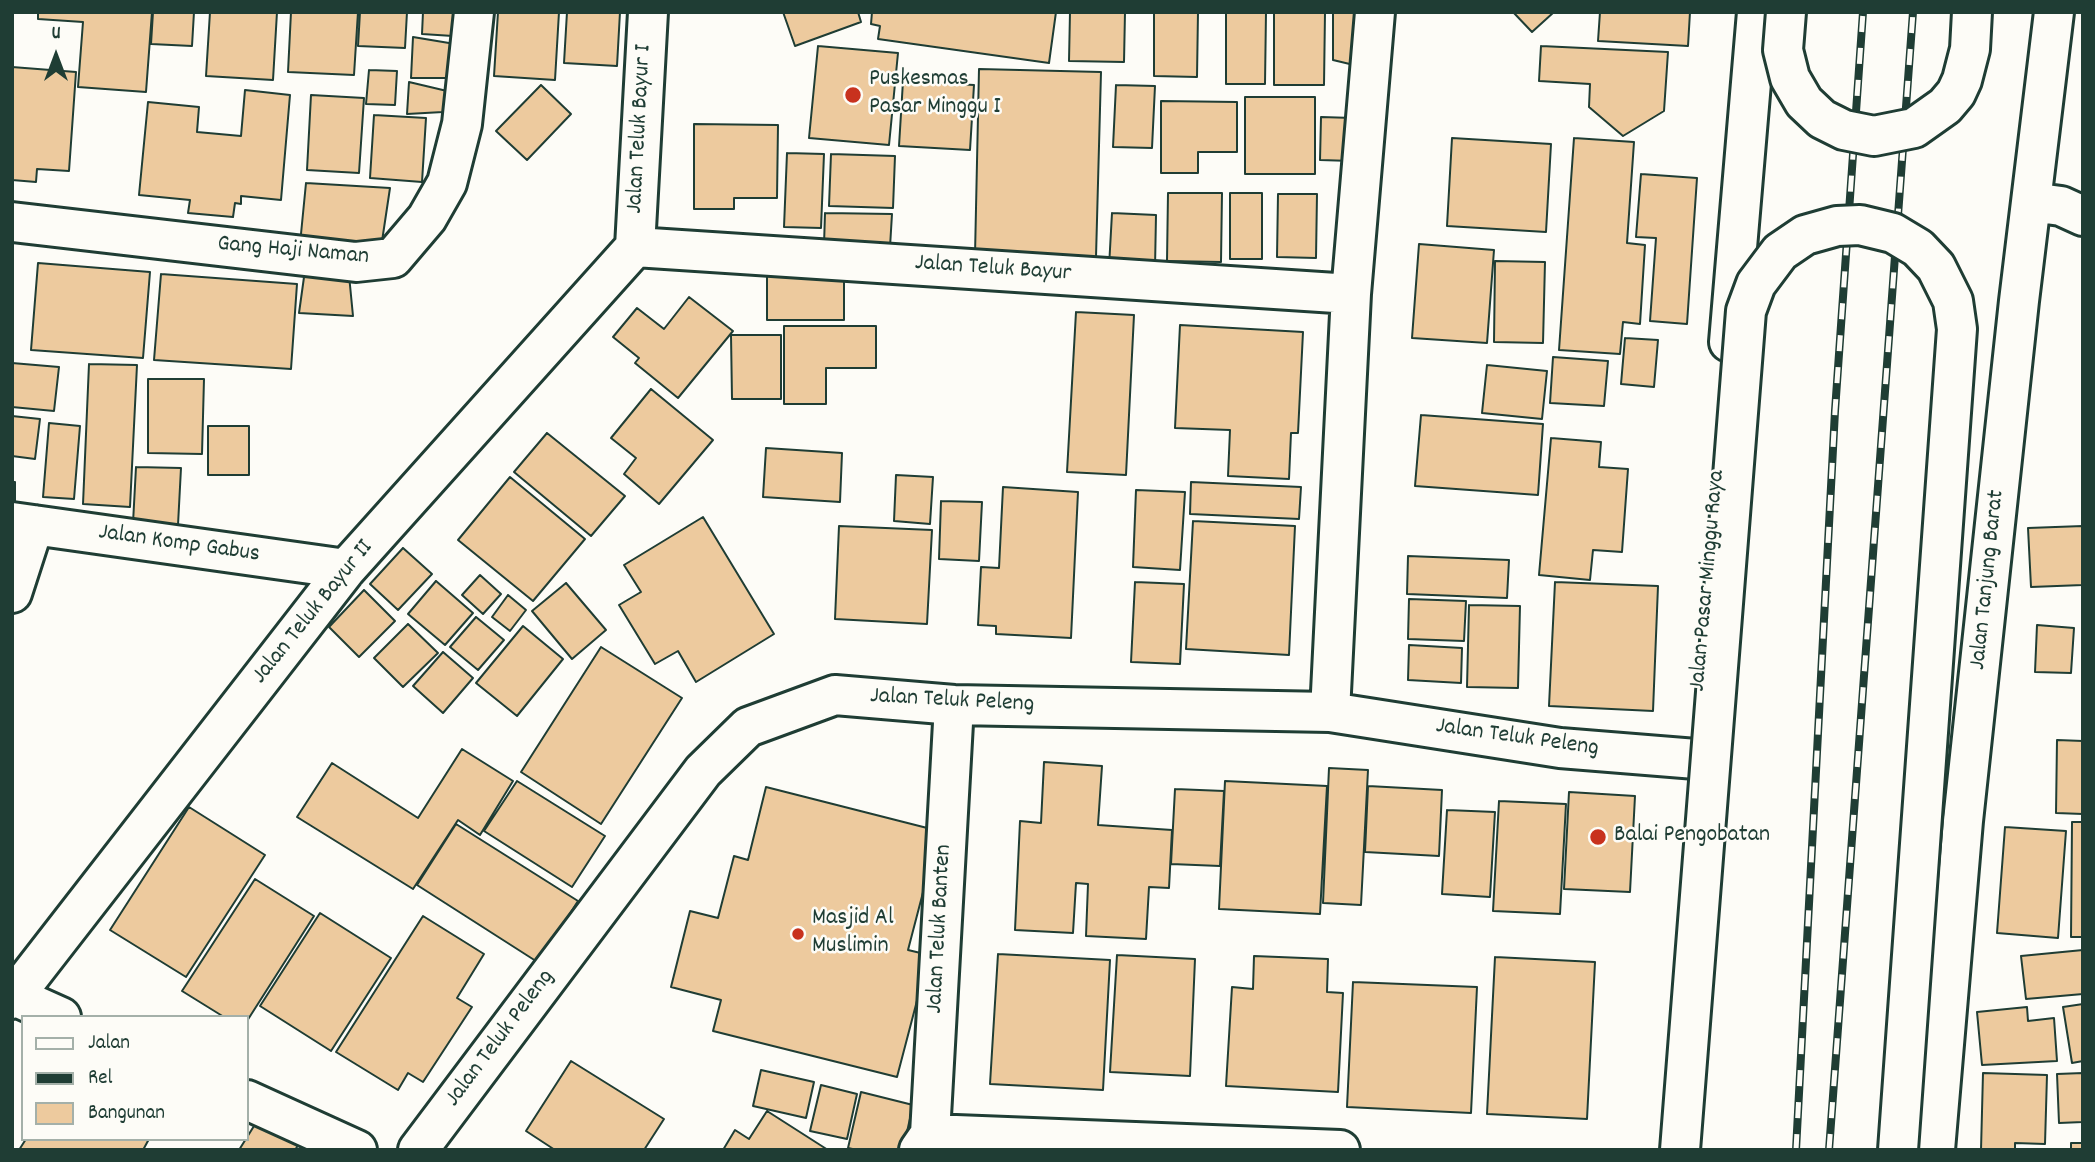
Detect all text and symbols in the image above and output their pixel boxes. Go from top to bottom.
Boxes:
north arrow [21,21,91,91]
text: U [51,21,61,48]
street label: Jalan Teluk Bayur I [622,44,660,214]
place label: Puskesmas Pasar Minggu I [869,67,1001,123]
marker: Puskesmas Pasar Minggu I [843,85,863,105]
street label: Gang Haji Naman [216,231,370,273]
street label: Jalan Teluk Bayur [914,250,1072,290]
street label: Jalan Pasar Minggu Raya [1685,469,1733,693]
street label: Jalan Tanjung Barat [1965,489,2013,671]
street label: Jalan Komp Gabus [96,519,262,571]
street label: Jalan Teluk Bayur II [247,535,381,691]
street label: Jalan Teluk Peleng [869,683,1035,721]
street label: Jalan Teluk Peleng [1434,713,1600,765]
place label: Balai Pengobatan [1614,823,1770,851]
marker: Balai Pengobatan [1588,827,1608,847]
street label: Jalan Teluk Banten [922,844,960,1014]
place label: Masjid Al Muslimin [812,906,894,962]
marker: Masjid Al Muslimin [790,926,806,942]
street label: Jalan Teluk Peleng [440,965,562,1113]
legend [21,1015,248,1141]
text: Jalan [88,1029,130,1059]
text: Rel [88,1064,112,1094]
text: Bangunan [88,1099,165,1129]

